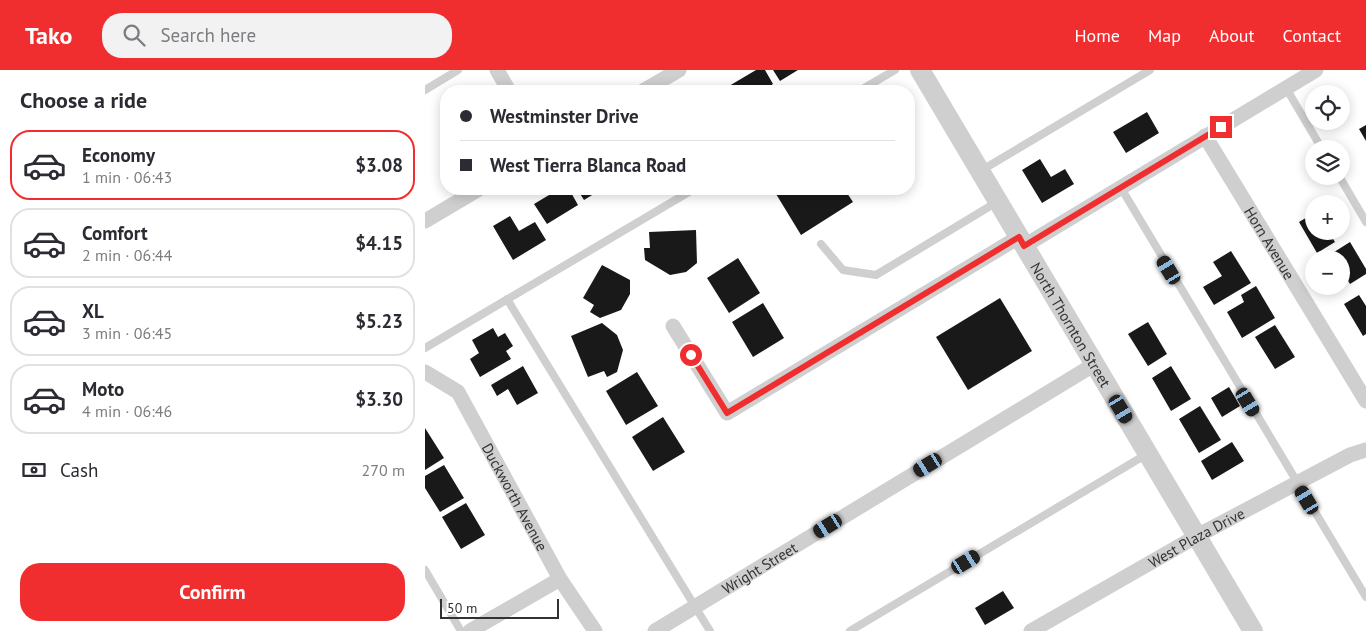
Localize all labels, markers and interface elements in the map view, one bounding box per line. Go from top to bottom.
search box [102,13,452,58]
text: Tako [25,20,72,51]
icon: search [120,21,148,49]
text: Search here [160,23,256,47]
text: Home [1074,24,1120,47]
text: Map [1148,24,1181,47]
text: About [1209,24,1255,47]
text: Contact [1283,24,1341,47]
map controls [1305,85,1350,295]
button: locate [1305,85,1350,130]
text: Choose a ride [20,86,147,114]
text: Westminster Drive [490,104,639,128]
route end [1210,116,1232,138]
button: layers [1305,140,1350,185]
icon: car [22,143,67,188]
text: Economy [82,143,155,167]
text: $3.08 [355,153,403,177]
text: West Tierra Blanca Road [490,153,686,177]
text: 1 min · 06:43 [82,167,172,187]
button: + [1305,195,1350,240]
street label: Horn Avenue [1241,203,1299,283]
icon: car [22,221,67,266]
text: Comfort [82,221,148,245]
text: $4.15 [355,231,403,255]
text: 2 min · 06:44 [82,245,172,265]
button: − [1305,250,1350,295]
car [1154,253,1183,287]
street label: North Thornton Street [1027,259,1116,390]
icon: car [22,299,67,344]
text: XL [82,299,104,323]
text: $5.23 [355,309,403,333]
text: 3 min · 06:45 [82,323,172,343]
route start [680,344,702,366]
icon: car [22,377,67,422]
text: Moto [82,377,124,401]
car [1233,385,1262,419]
text: $3.30 [355,387,403,411]
car [1106,392,1135,426]
text: 4 min · 06:46 [82,401,172,421]
street label: Duckworth Avenue [478,440,552,554]
car [911,451,944,479]
icon: cash [20,456,48,484]
text: Cash [60,458,98,482]
text: 270 m [362,460,405,480]
car [1292,483,1321,517]
street label: West Plaza Drive [1145,503,1248,571]
car [811,512,844,540]
street label: Wright Street [718,538,800,598]
car [949,548,982,576]
button: Confirm [20,563,405,621]
scale bar [440,596,559,619]
text: 50 m [447,599,477,617]

